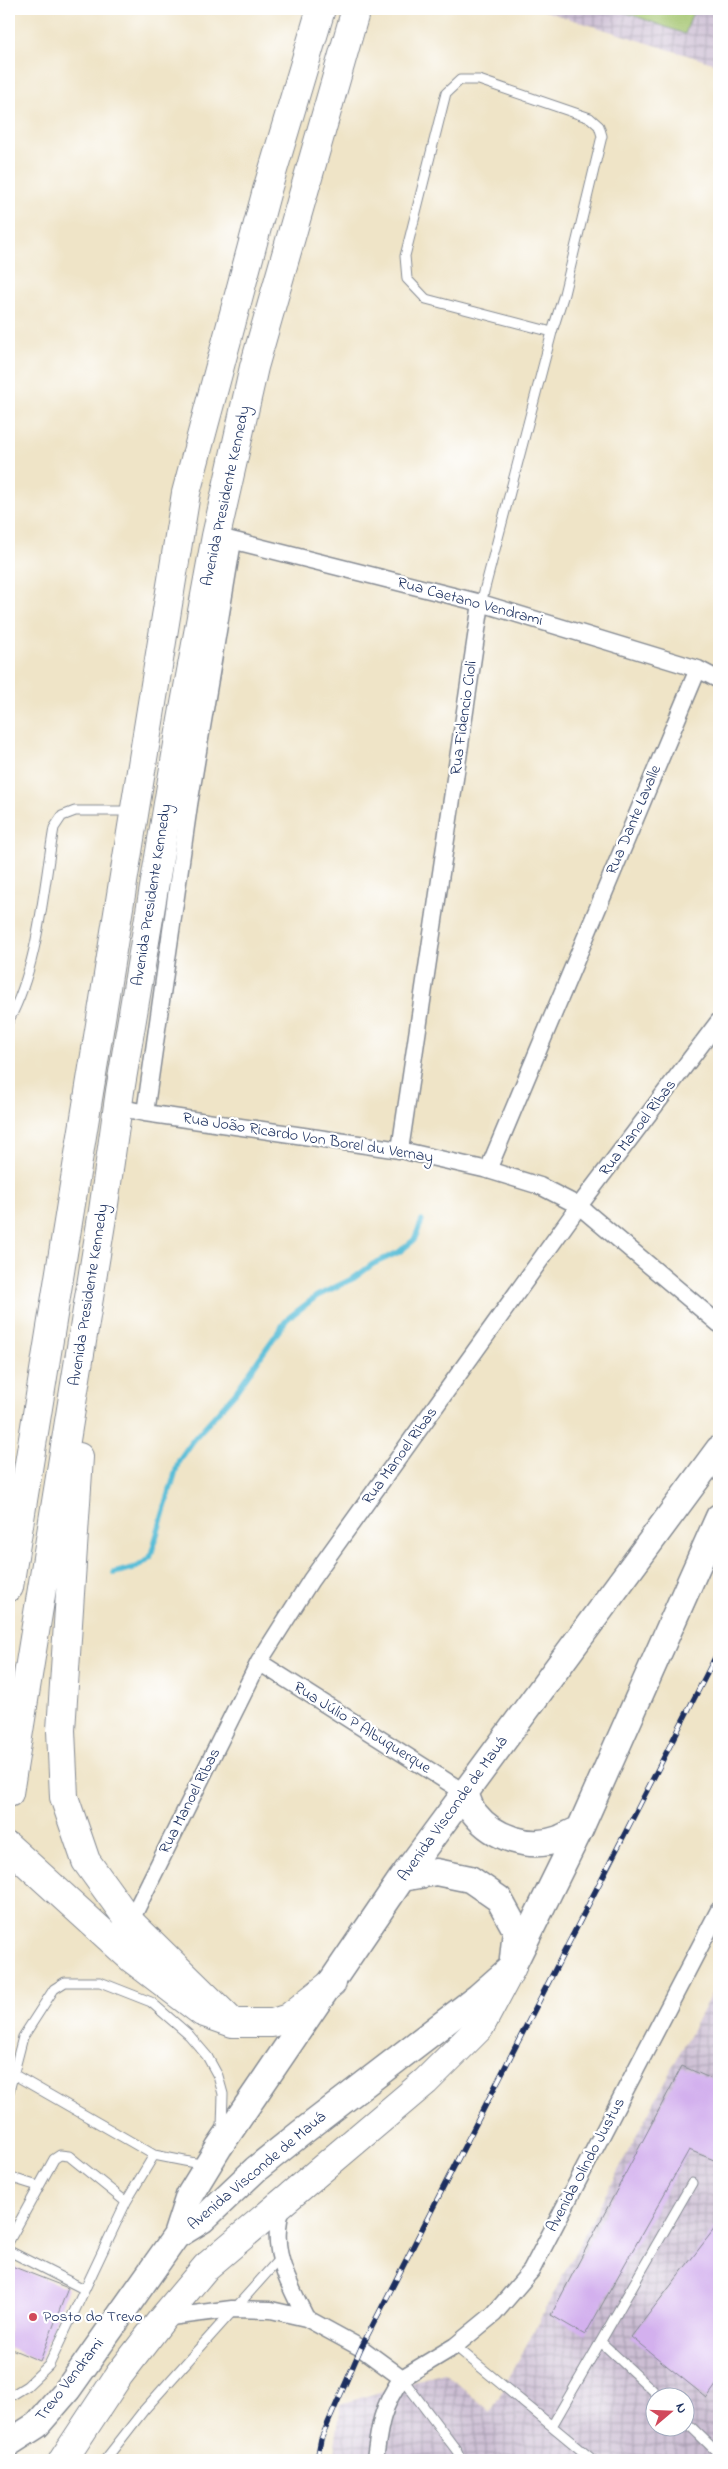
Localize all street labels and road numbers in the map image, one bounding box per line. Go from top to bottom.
street label: Avenida Presidente Kennedy [195,403,257,588]
street label: Rua Caetano Vendrami [395,571,546,633]
street label: Rua Fidencio Cioli [444,659,484,777]
street label: Rua Dante Lavalle [600,761,668,879]
street label: Avenida Presidente Kennedy [126,802,178,988]
street label: Rua Manoel Ribas [594,1074,682,1182]
street label: Rua João Ricardo Von Borel du Vernay [181,1106,435,1170]
street label: Avenida Presidente Kennedy [63,1202,115,1388]
street label: Rua Manoel Ribas [356,1402,444,1510]
street label: Rua Júlio P Albuquerque [288,1676,436,1781]
street label: Avenida Visconde de Mauá [392,1731,514,1887]
street label: Rua Manoel Ribas [153,1744,227,1858]
street label: Avenida Olindo Justus [540,2094,632,2236]
street label: Avenida Visconde de Mauá [182,2106,332,2236]
street label: Trevo Vendrami [30,2333,110,2427]

